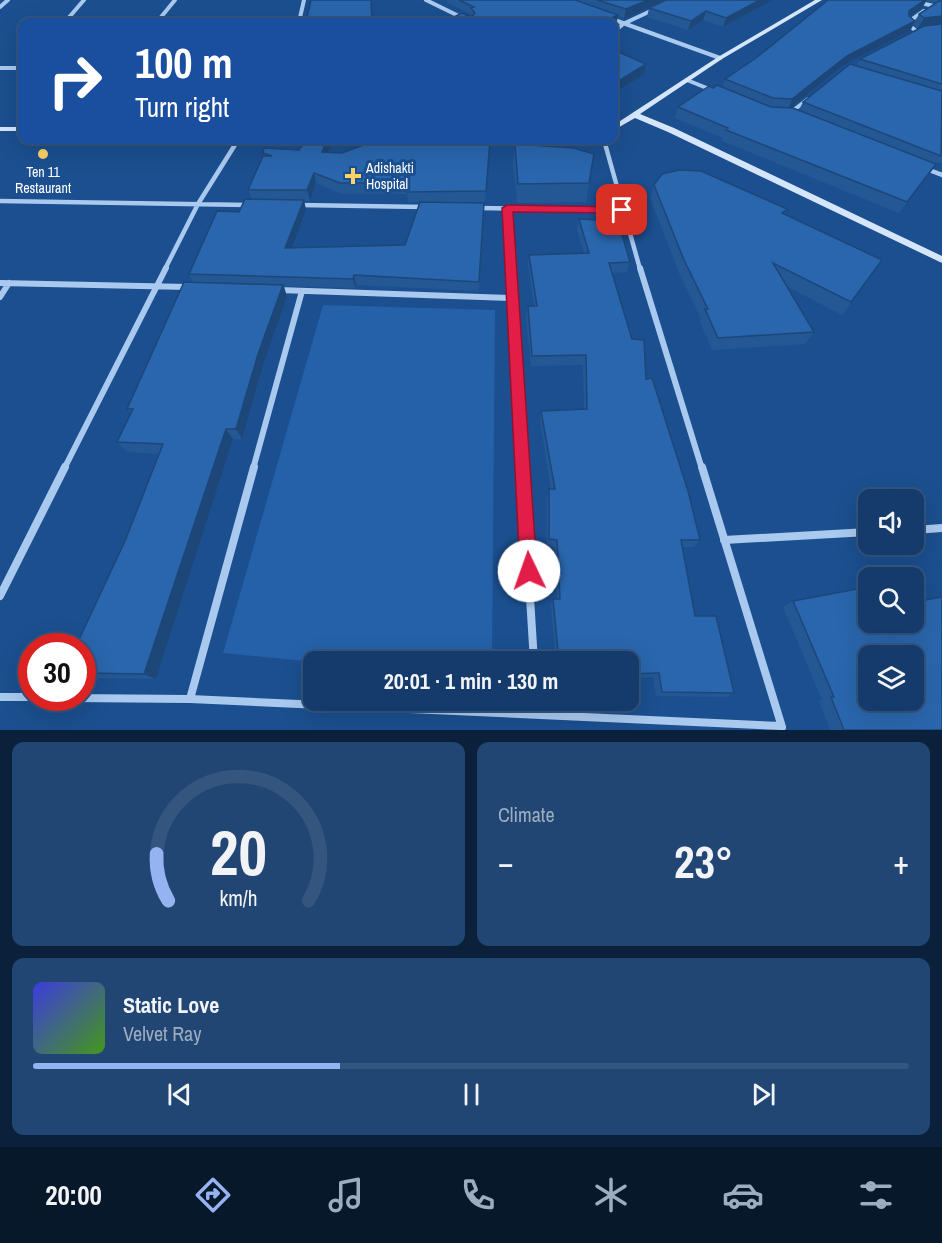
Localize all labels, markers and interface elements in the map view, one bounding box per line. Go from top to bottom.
text: 100 m [135,35,233,91]
icon: right [36,42,114,120]
text: Turn right [135,89,229,125]
marker: Ten 11 Restaurant [36,147,50,161]
place label: Adishakti Hospital [365,159,414,193]
place label: Ten 11 Restaurant [15,163,71,197]
marker: Adishakti Hospital [344,167,362,185]
pin [596,184,647,235]
icon: arrive [605,193,638,226]
map controls [858,489,924,711]
button: sound [858,489,924,555]
position arrow [497,539,561,603]
button: search [858,567,924,633]
speed limit sign: 30 [18,633,96,711]
button: layers [858,645,924,711]
text: 20:01 · 1 min · 130 m [384,666,558,696]
text: Climate [498,801,555,828]
text: 20 [210,810,267,894]
text: 23° [674,831,733,892]
text: − [498,840,514,884]
text: + [893,840,909,884]
text: km/h [219,884,258,913]
text: Static Love [123,990,219,1020]
text: Velvet Ray [123,1020,201,1047]
icon: previous [163,1078,196,1111]
icon: pause [455,1078,488,1111]
icon: next [747,1078,780,1111]
icon: directions [192,1174,234,1216]
icon: music [325,1174,367,1216]
icon: phone [457,1174,499,1216]
icon: climate [590,1174,632,1216]
icon: car [722,1174,764,1216]
icon: filters [855,1174,897,1216]
text: 20:00 [45,1177,102,1213]

